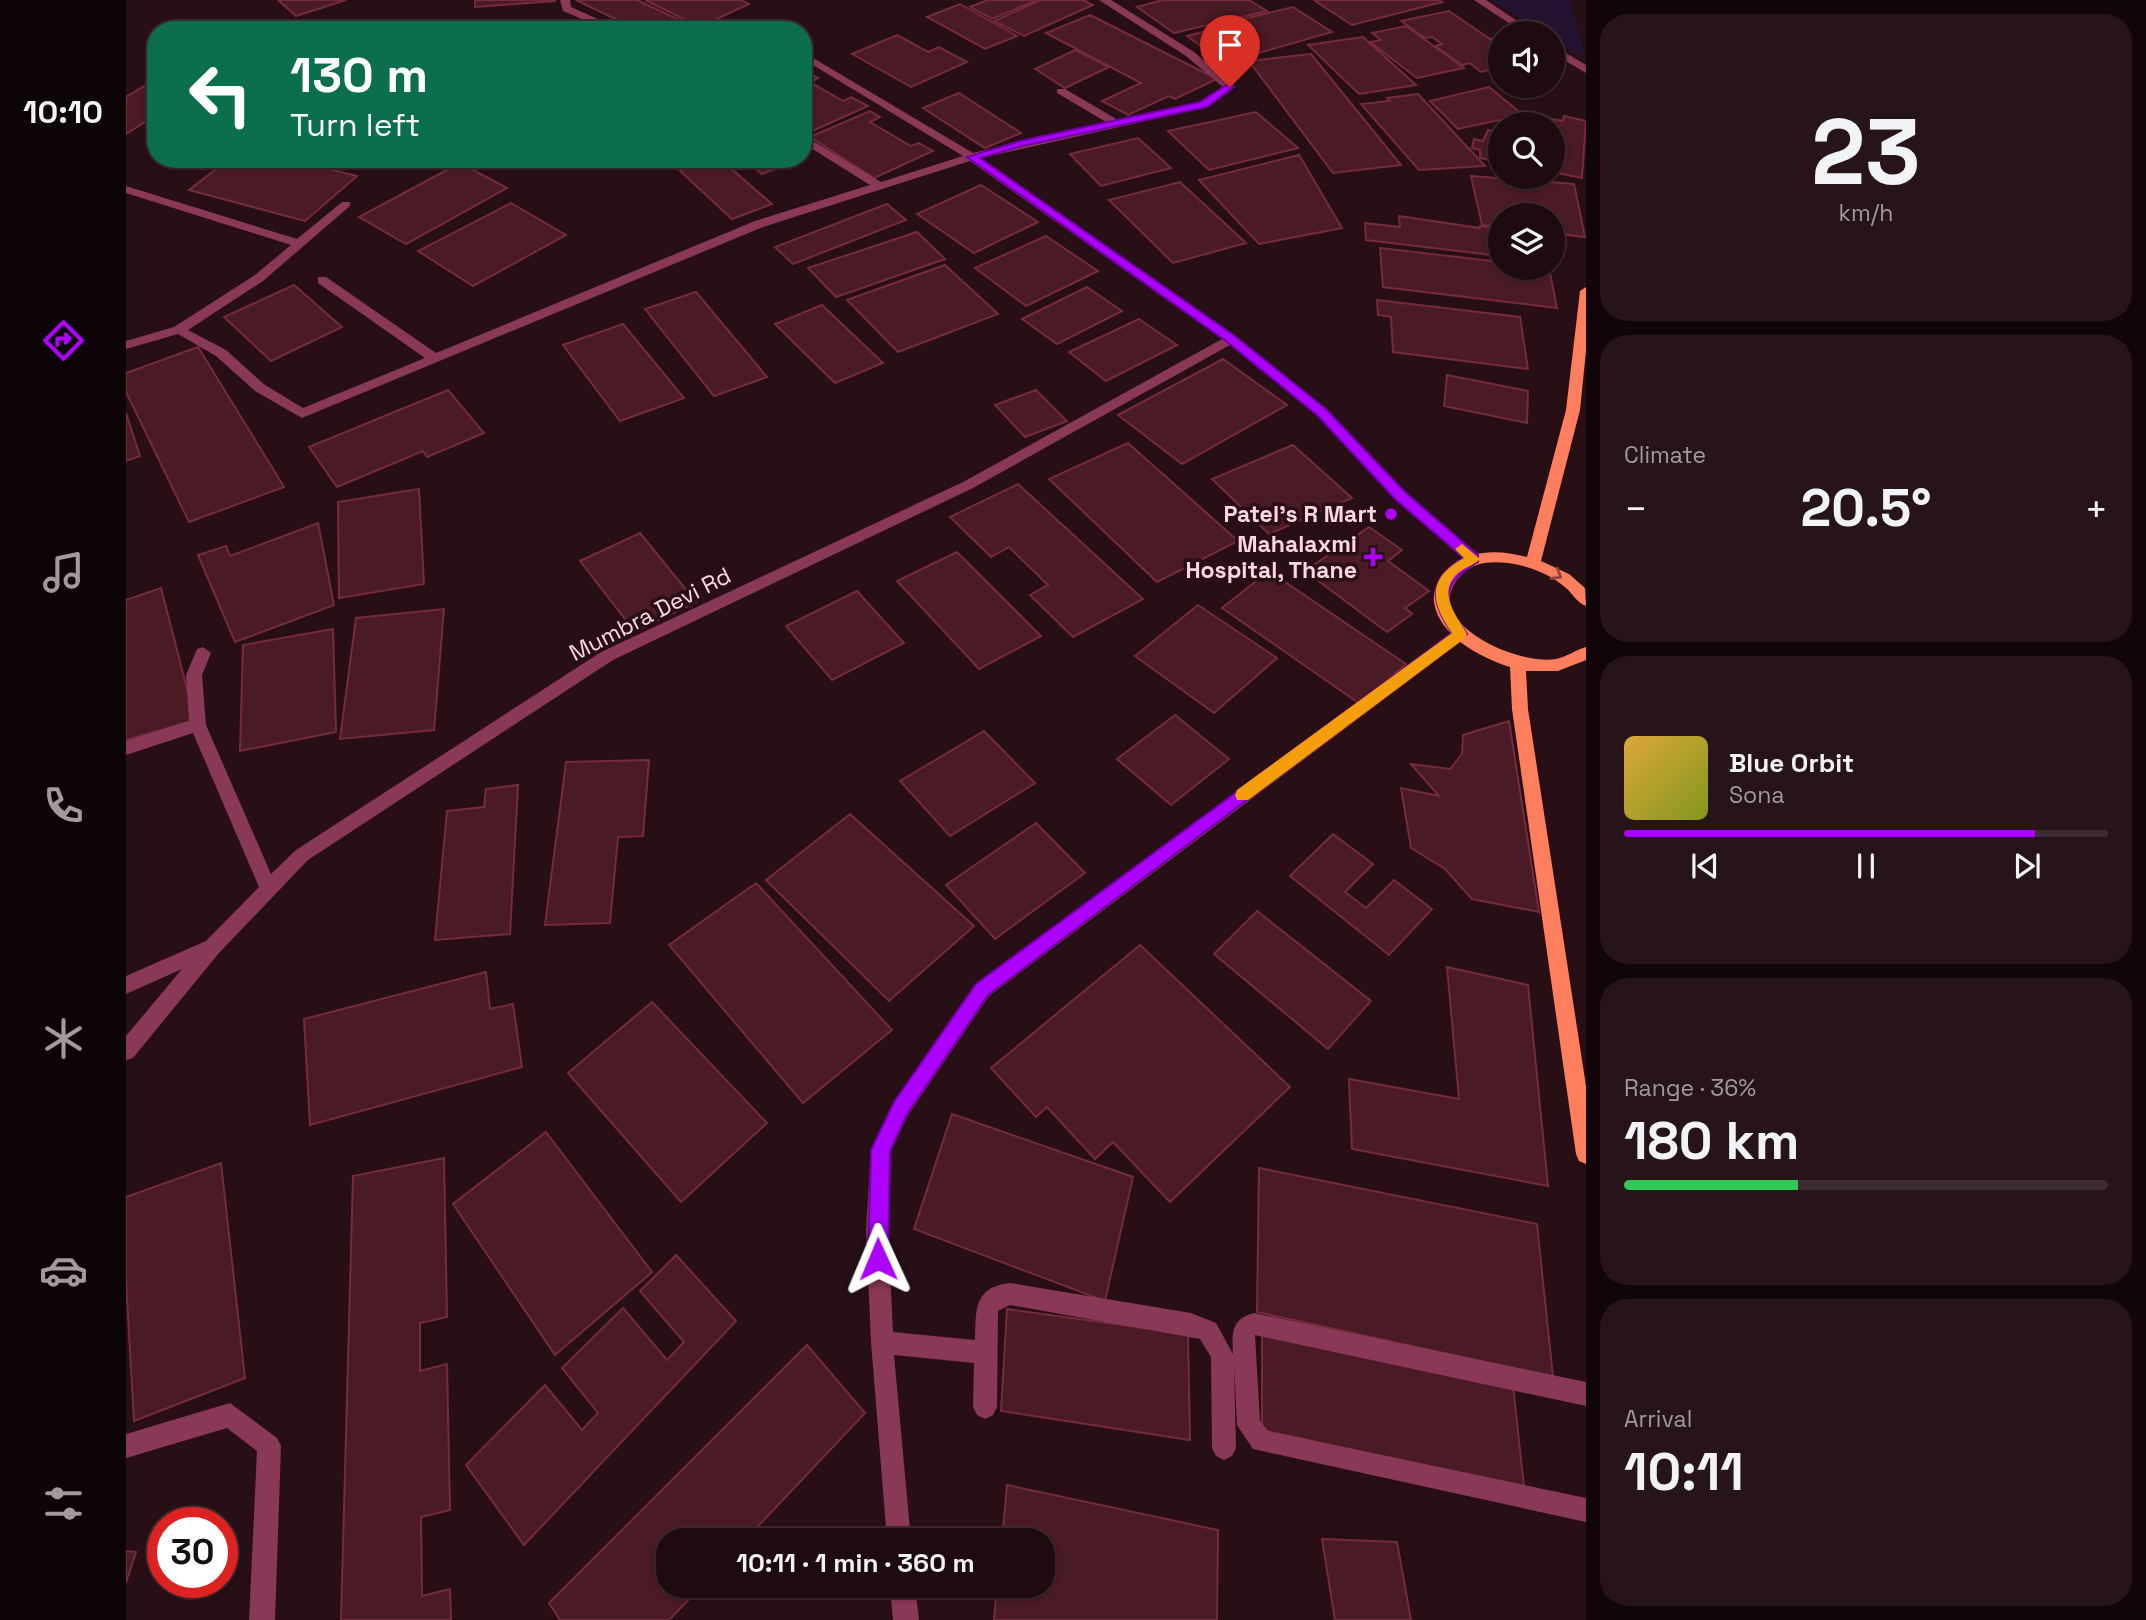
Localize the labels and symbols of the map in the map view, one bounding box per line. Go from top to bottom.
pin [1200,15,1260,87]
place label: Patel's R Mart [1223,499,1377,529]
marker: Patel's R Mart [1383,506,1399,522]
place label: Mahalaxmi Hospital, Thane [1185,529,1357,585]
marker: Mahalaxmi Hospital, Thane [1363,547,1383,567]
street label: Mumbra Devi Rd [564,560,736,668]
one-way arrow [1550,567,1563,580]
position arrow [841,1222,915,1296]
speed limit sign: 30 [147,1507,238,1598]

